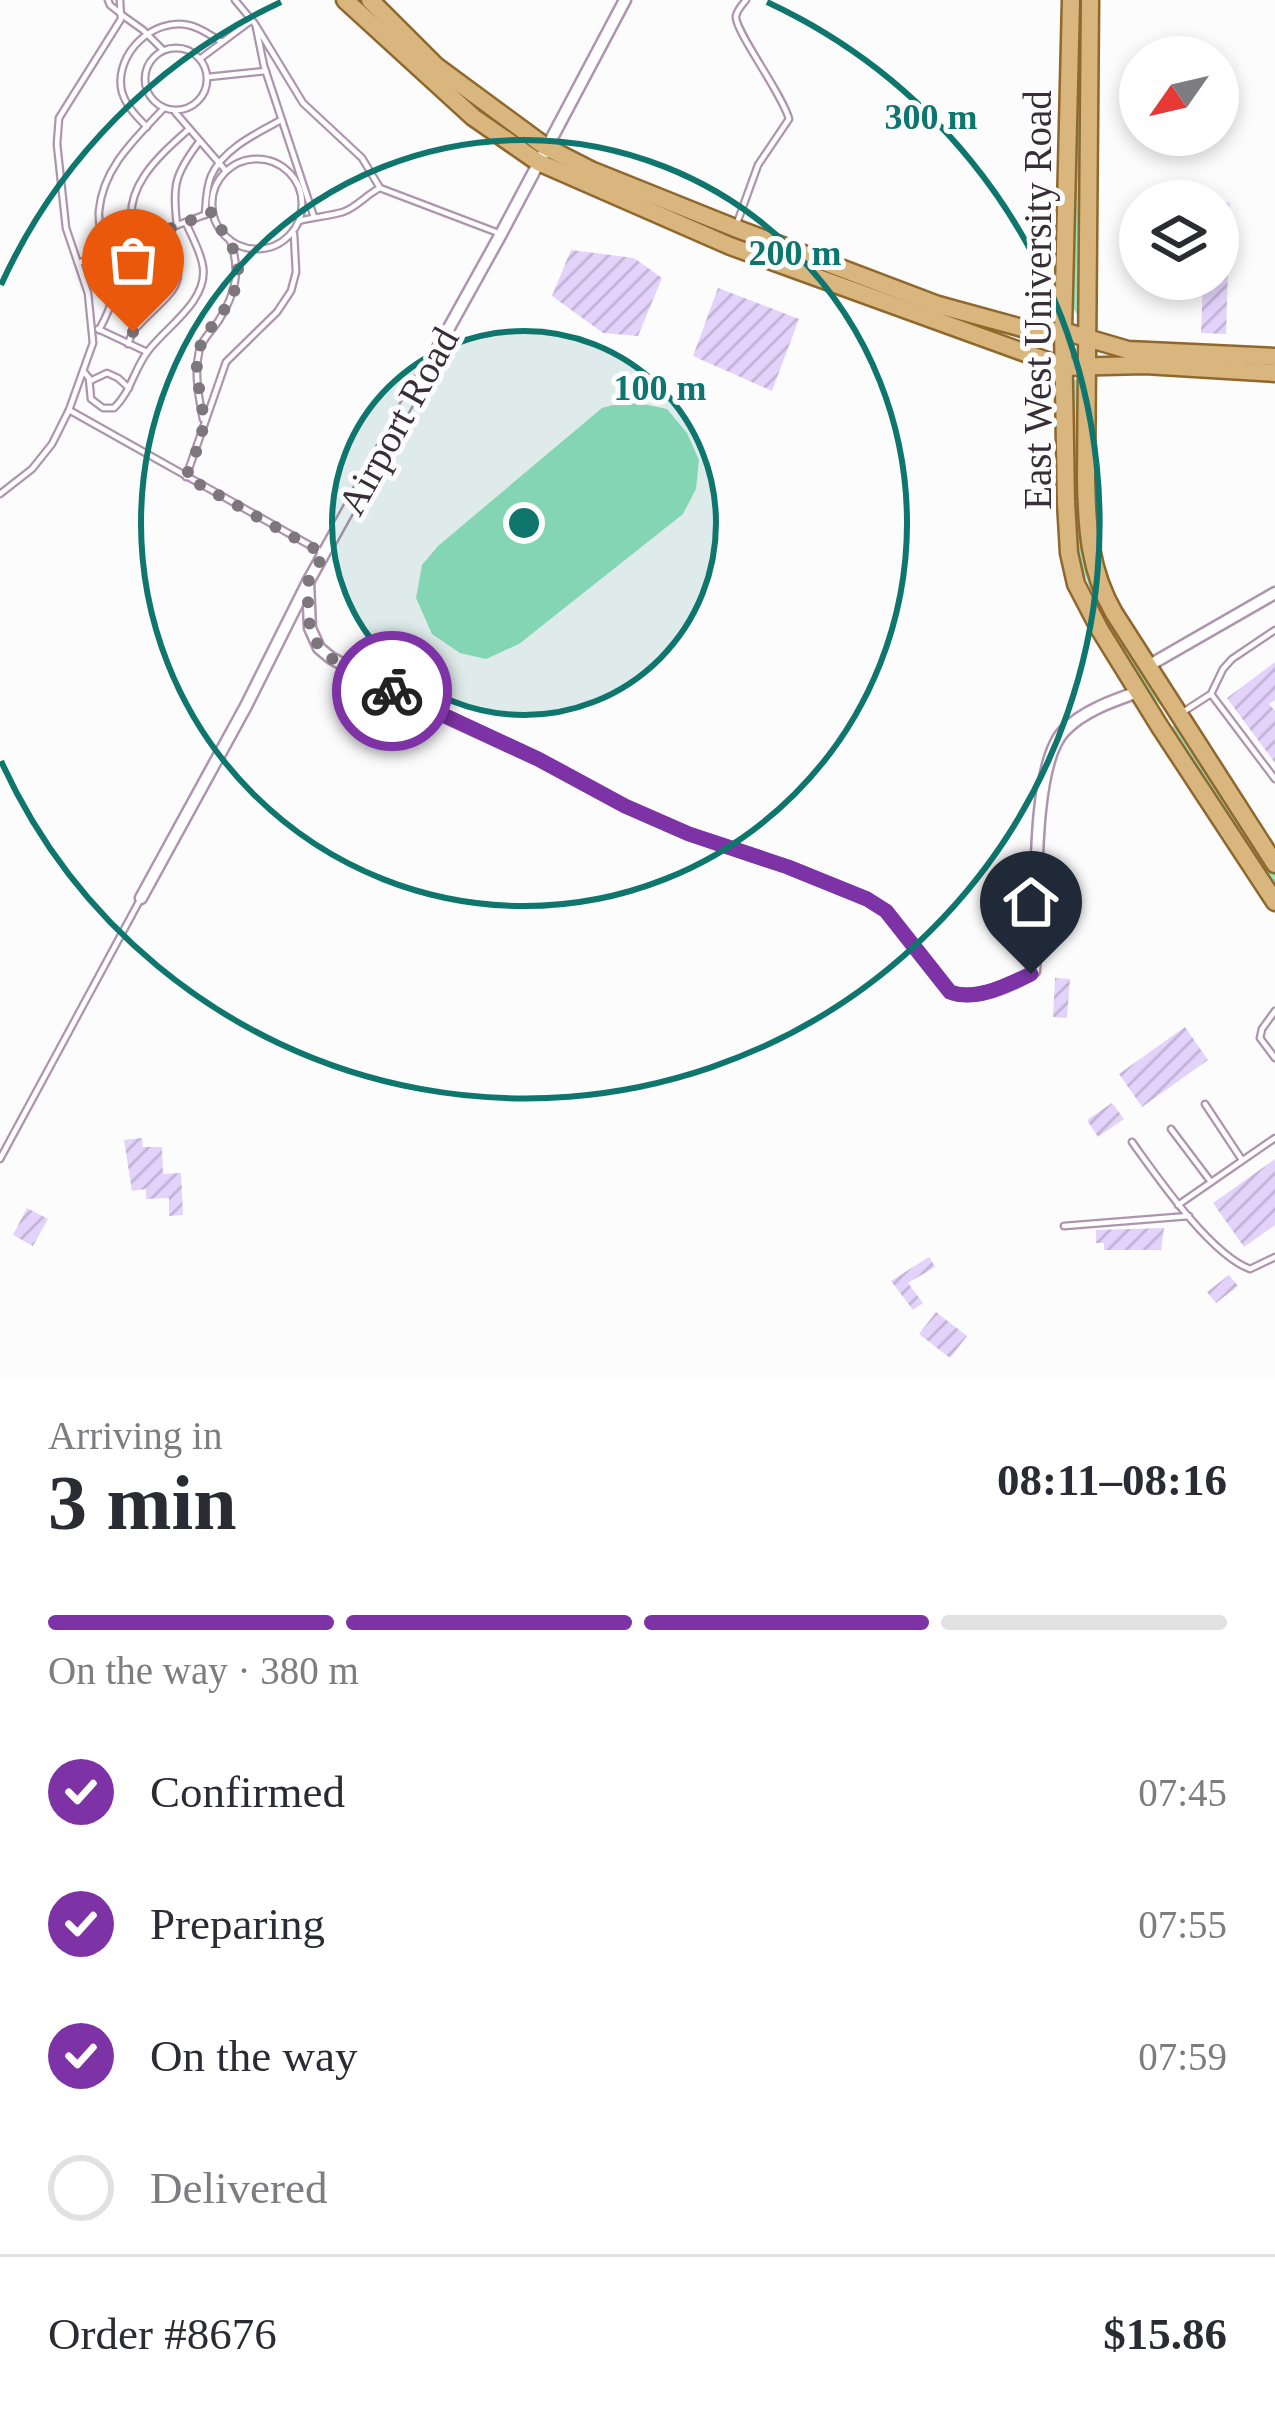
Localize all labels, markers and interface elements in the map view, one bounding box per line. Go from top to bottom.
north arrow [1119,36,1239,156]
map controls [1119,36,1239,300]
street label: East West University Road [1016,90,1060,510]
text: 300 m [885,97,978,137]
button: layers [1119,180,1239,300]
pin [82,209,184,332]
icon: bag [100,227,166,293]
text: 200 m [749,233,842,273]
street label: Airport Road [329,320,468,522]
text: 100 m [614,368,707,408]
centre of rings [503,502,545,544]
courier [332,631,452,751]
icon: bike [359,658,425,724]
pin [980,851,1082,974]
icon: home [998,869,1064,935]
text: Arriving in [48,1414,222,1457]
text: 08:11–08:16 [997,1455,1227,1505]
text: 3 min [48,1459,237,1546]
text: On the way · 380 m [48,1649,359,1692]
icon: check [48,1759,114,1825]
text: Confirmed [150,1767,345,1817]
text: 07:45 [1138,1771,1227,1814]
icon: check [48,1891,114,1957]
text: Preparing [150,1899,325,1949]
text: 07:55 [1138,1903,1227,1946]
icon: check [48,2023,114,2089]
text: On the way [150,2031,357,2081]
text: 07:59 [1138,2035,1227,2078]
text: Delivered [150,2163,327,2213]
text: Order #8676 [48,2309,277,2359]
text: $15.86 [1103,2309,1227,2359]

